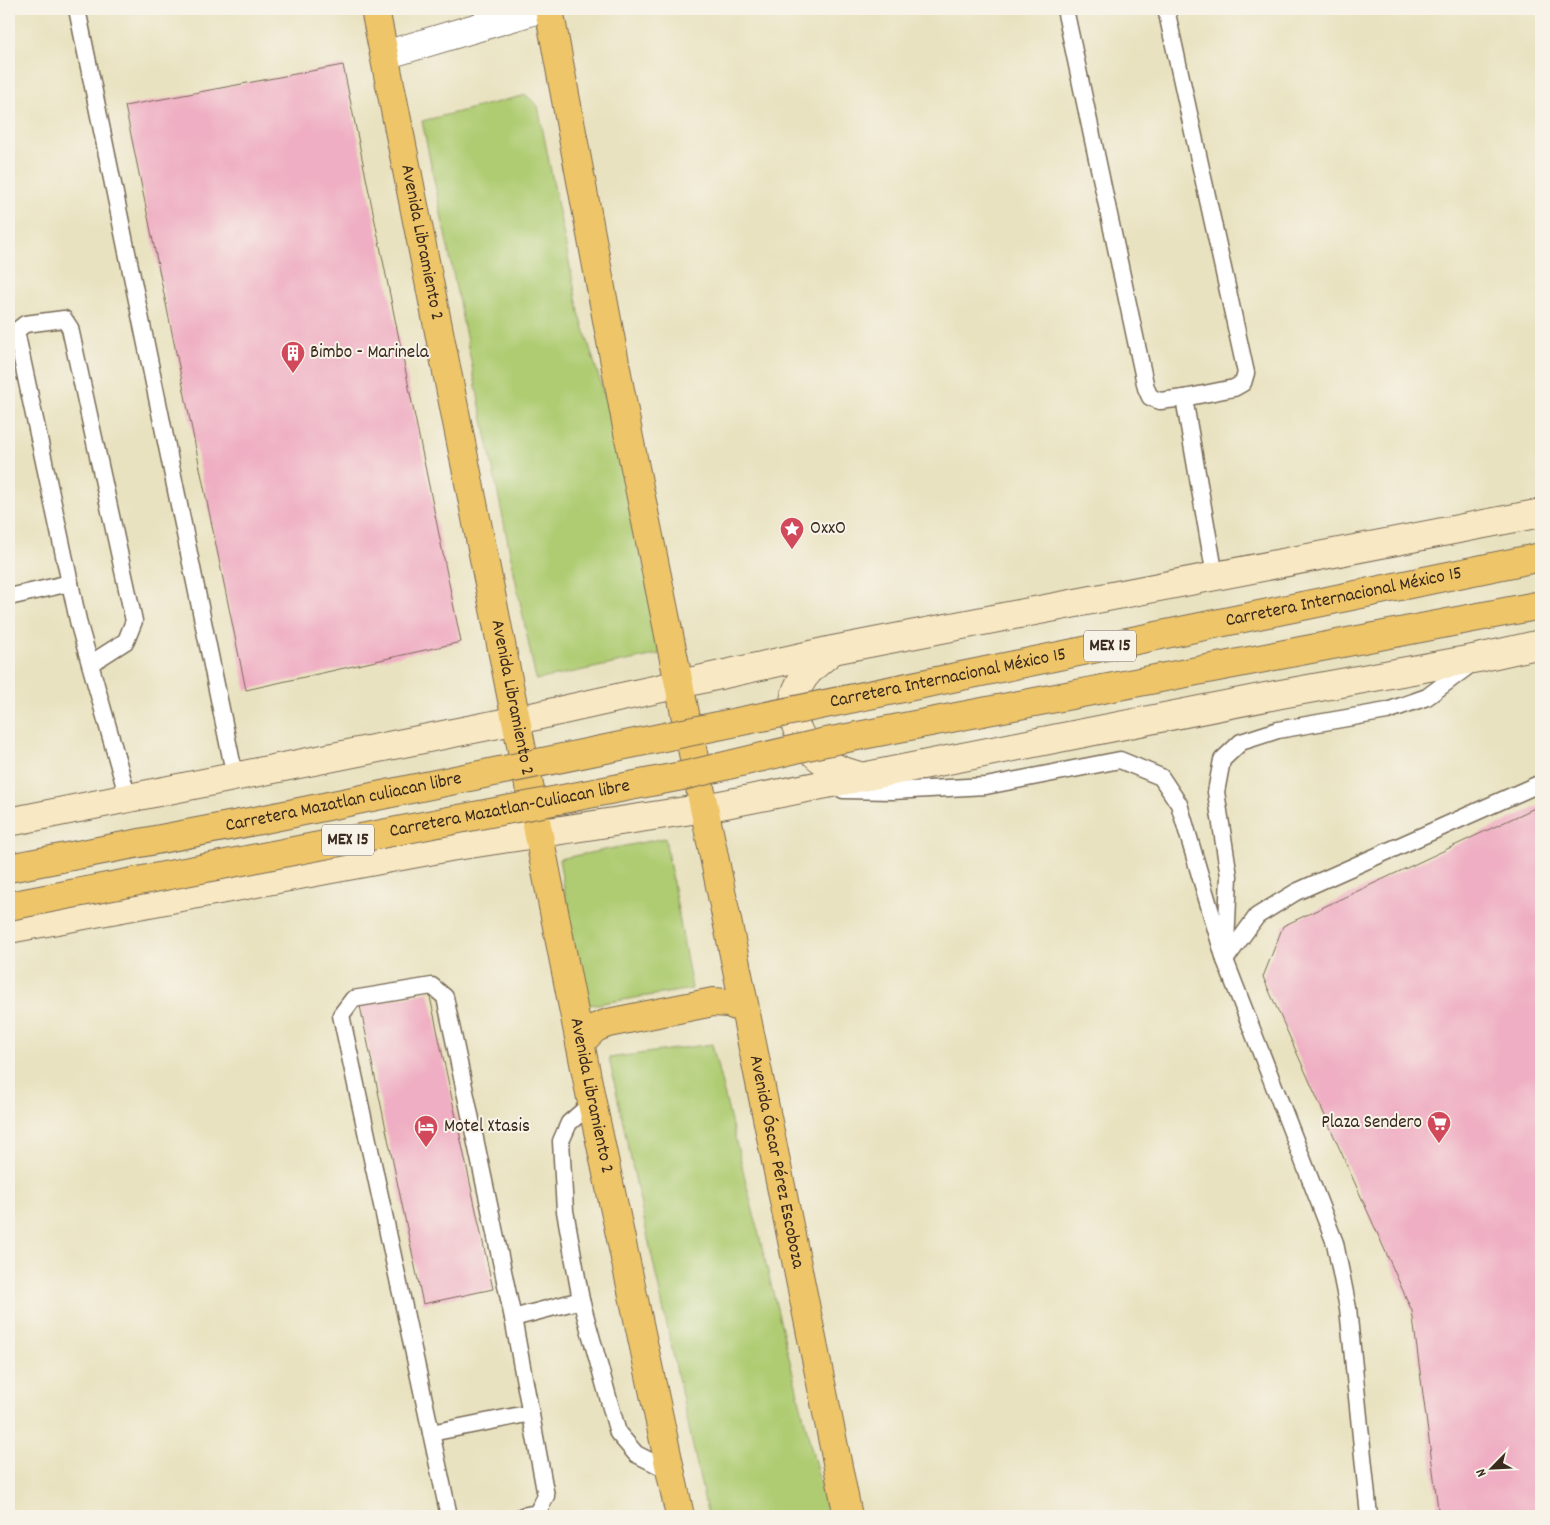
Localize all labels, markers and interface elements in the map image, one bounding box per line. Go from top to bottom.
street label: Avenida Libramiento 2 [393,162,450,323]
building icon: Bimbo - Marinela [280,340,306,374]
place label: Bimbo - Marinela [310,340,430,367]
place icon: OxxO [779,516,805,550]
place label: OxxO [810,516,846,543]
street label: Carretera Internacional México 15 [1223,560,1465,635]
street label: Avenida Libramiento 2 [483,617,540,778]
road number: MEX 15 [1084,630,1136,661]
street label: Carretera Internacional México 15 [827,641,1069,716]
street label: Carretera Mazatlan culiacan libre [223,765,464,840]
street label: Carretera Mazatlan-Culiacan libre [387,773,632,846]
road number: MEX 15 [322,824,374,856]
street label: Avenida Libramiento 2 [562,1015,620,1176]
street label: Avenida Óscar Pérez Escoboza [741,1053,811,1272]
place label: Plaza Sendero [1321,1110,1422,1137]
supermarket icon: Plaza Sendero [1426,1110,1452,1144]
hotel icon: Motel Xtasis [413,1114,439,1148]
place label: Motel Xtasis [444,1114,530,1141]
north arrow [1468,1442,1518,1492]
text: N [1471,1465,1492,1480]

